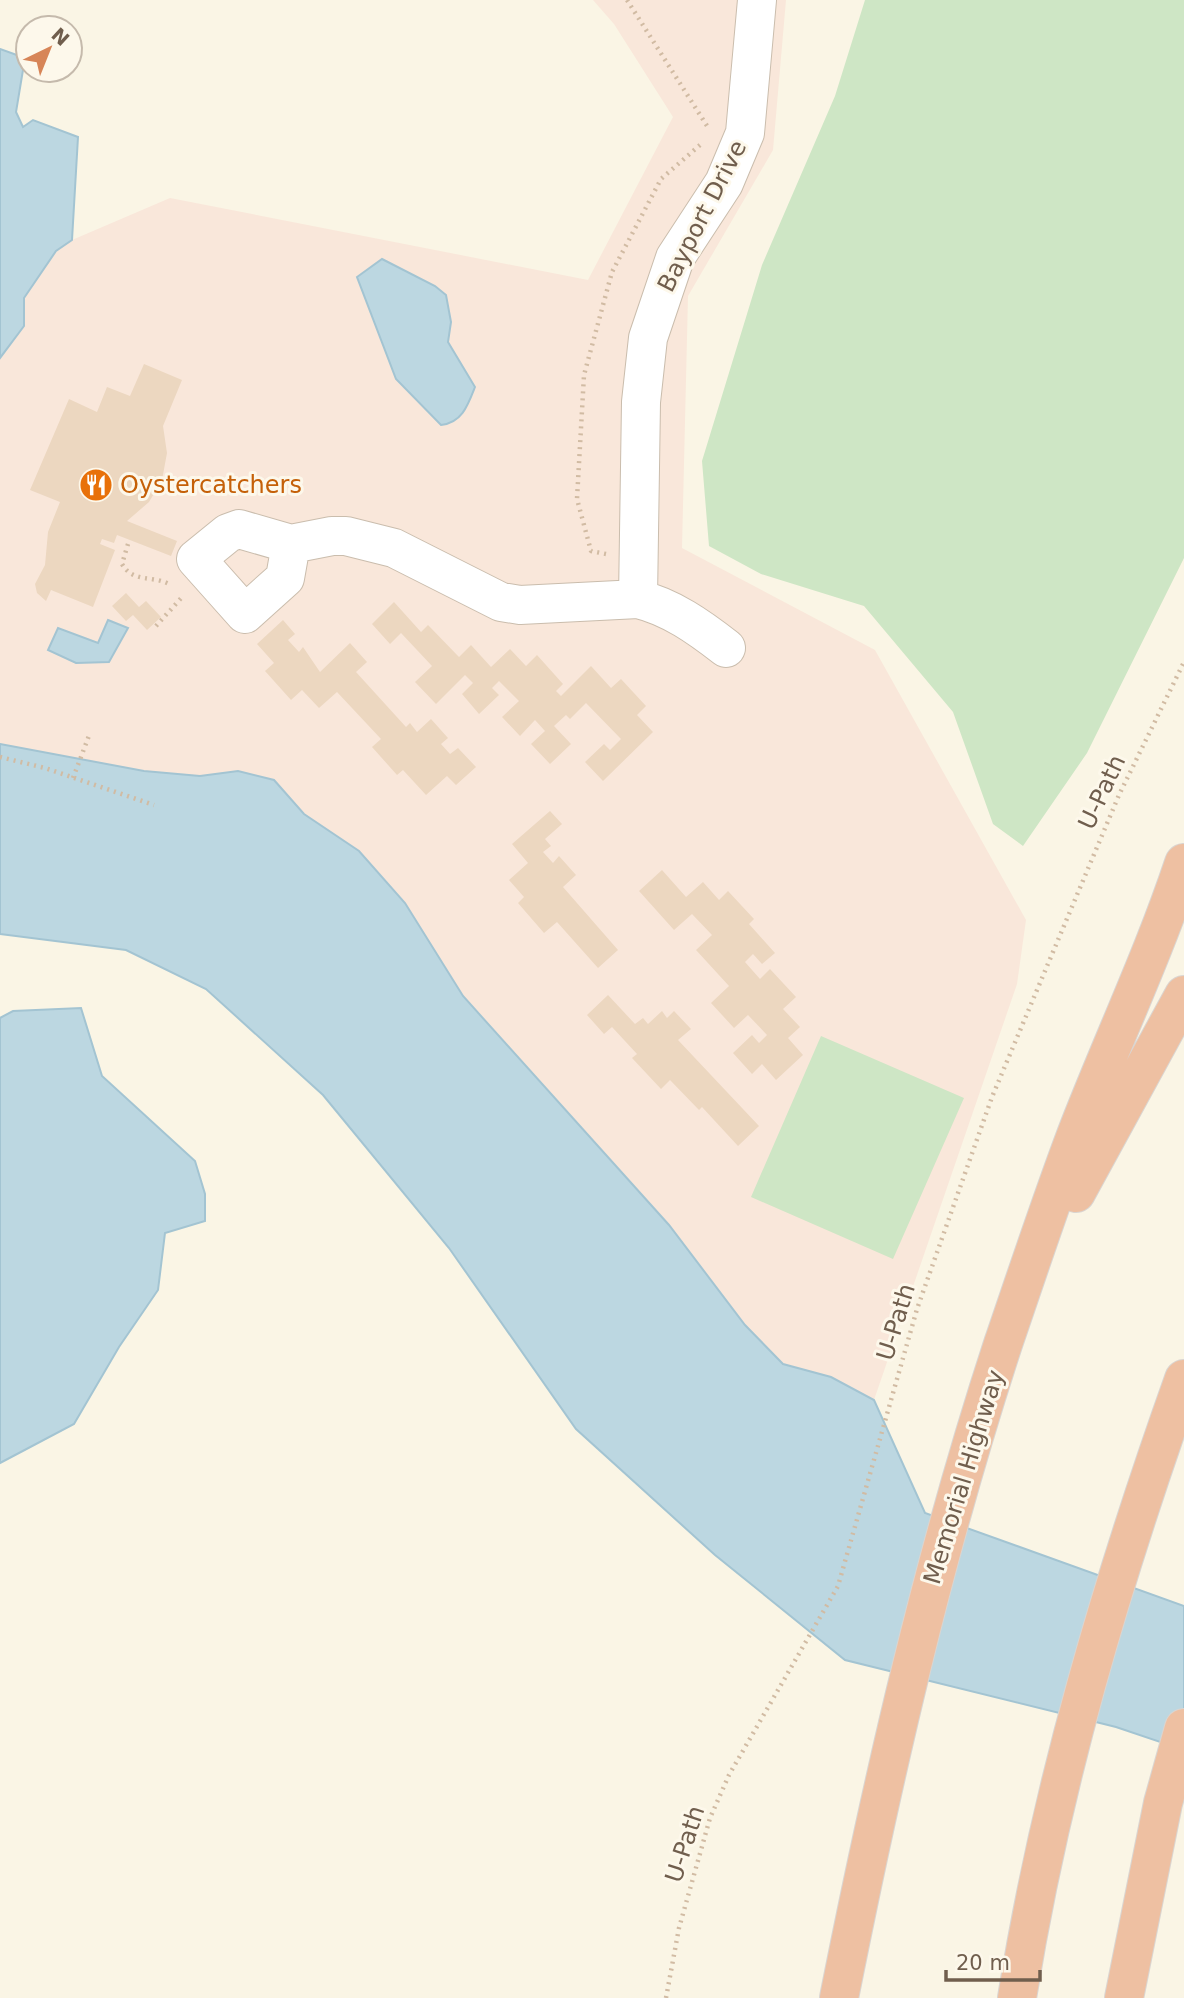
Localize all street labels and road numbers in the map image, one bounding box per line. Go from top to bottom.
street label: Bayport Drive [652,136,752,296]
street label: U-Path [1073,750,1131,834]
street label: U-Path [871,1280,921,1364]
street label: Memorial Highway [918,1366,1010,1588]
street label: U-Path [659,1802,711,1886]

